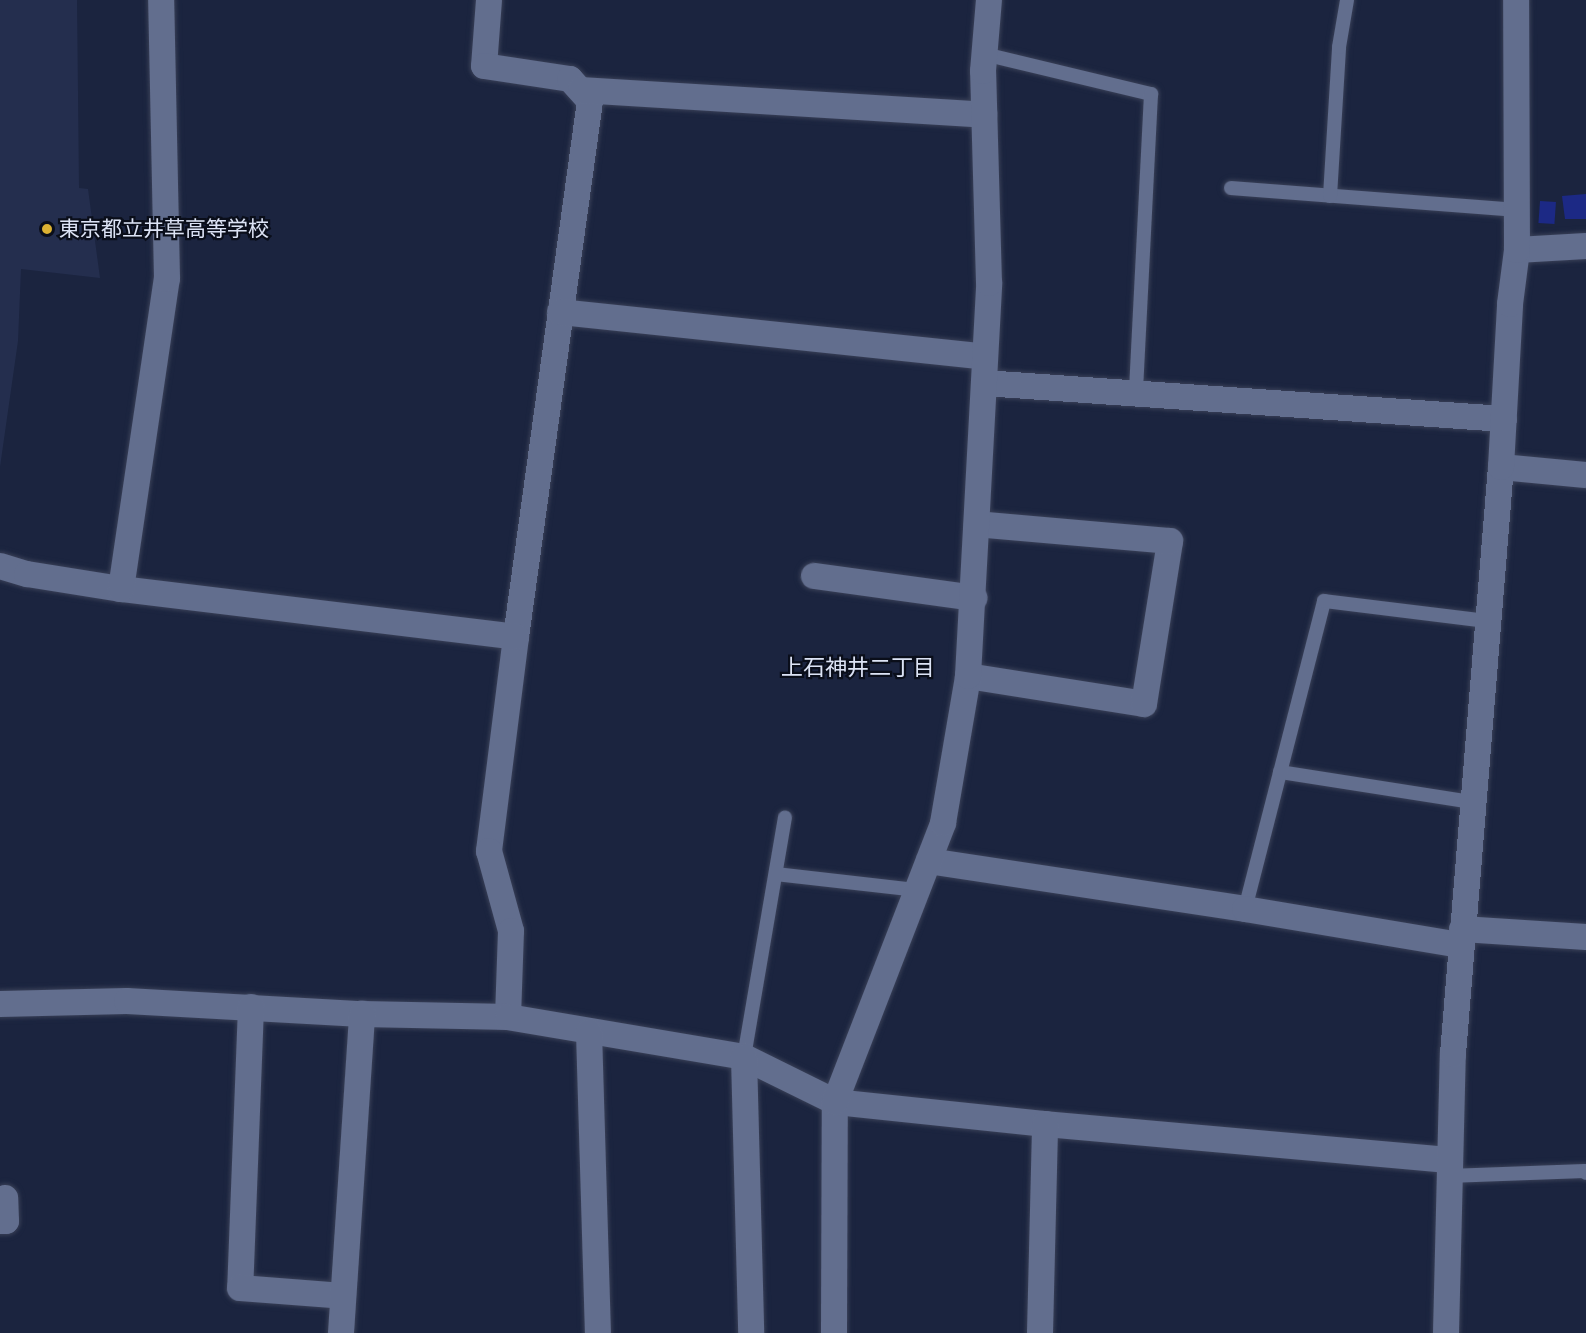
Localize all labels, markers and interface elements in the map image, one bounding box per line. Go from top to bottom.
place label: 東京都立井草高等学校 [59,216,269,242]
marker: 東京都立井草高等学校 [40,222,54,236]
district label: 上石神井二丁目 [781,655,935,681]

